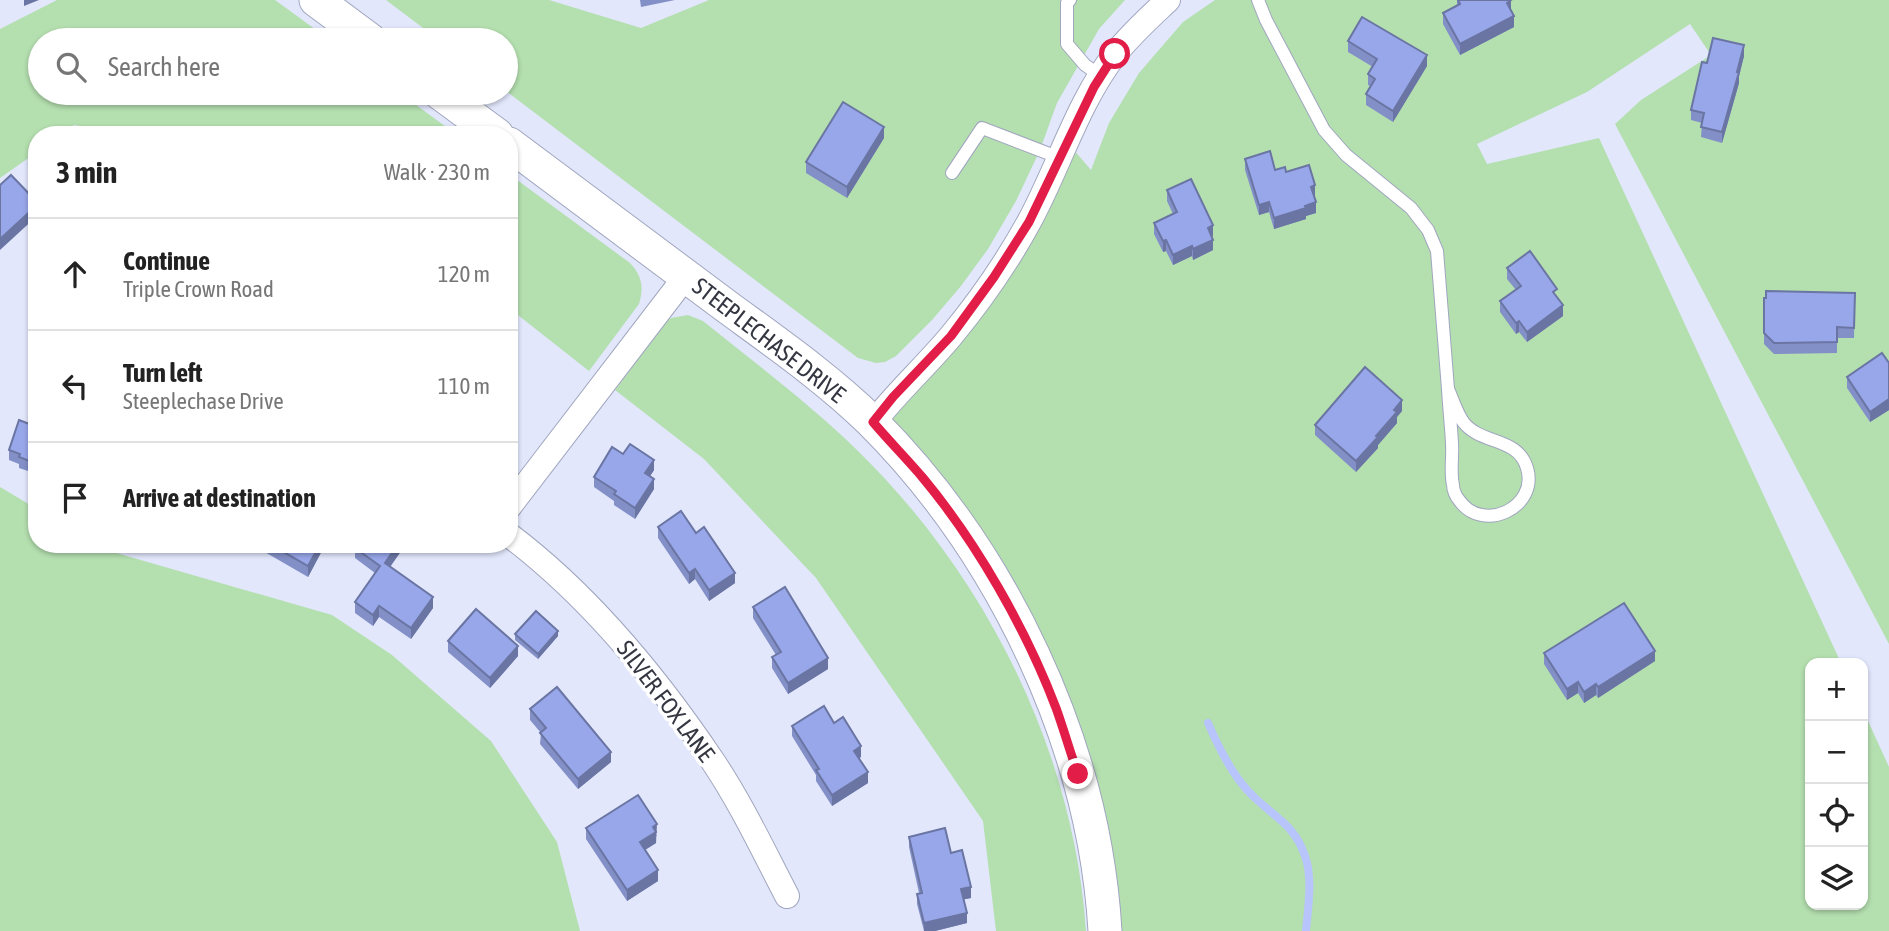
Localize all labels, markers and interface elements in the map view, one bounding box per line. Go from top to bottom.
search box [28,28,518,105]
route start [1099,38,1130,69]
icon: search [52,48,90,86]
text: Search here [108,52,220,82]
text: 3 min [56,155,117,189]
text: Walk · 230 m [384,159,490,185]
text: Continue [123,246,210,276]
icon: ahead [56,255,94,293]
text: 120 m [438,261,490,287]
street label: STEEPLECHASE DRIVE [687,272,851,408]
text: Triple Crown Road [123,276,274,302]
text: Turn left [123,358,203,388]
icon: left [56,367,94,405]
text: 110 m [438,373,490,399]
text: Steeplechase Drive [123,388,284,414]
icon: arrive [56,479,94,517]
text: Arrive at destination [123,483,316,513]
street label: SILVER FOX LANE [612,635,720,767]
map controls [1805,658,1868,910]
button: + [1805,658,1868,721]
button: − [1805,721,1868,784]
route end [1062,758,1093,789]
button: locate [1805,784,1868,847]
button: layers [1805,847,1868,910]

